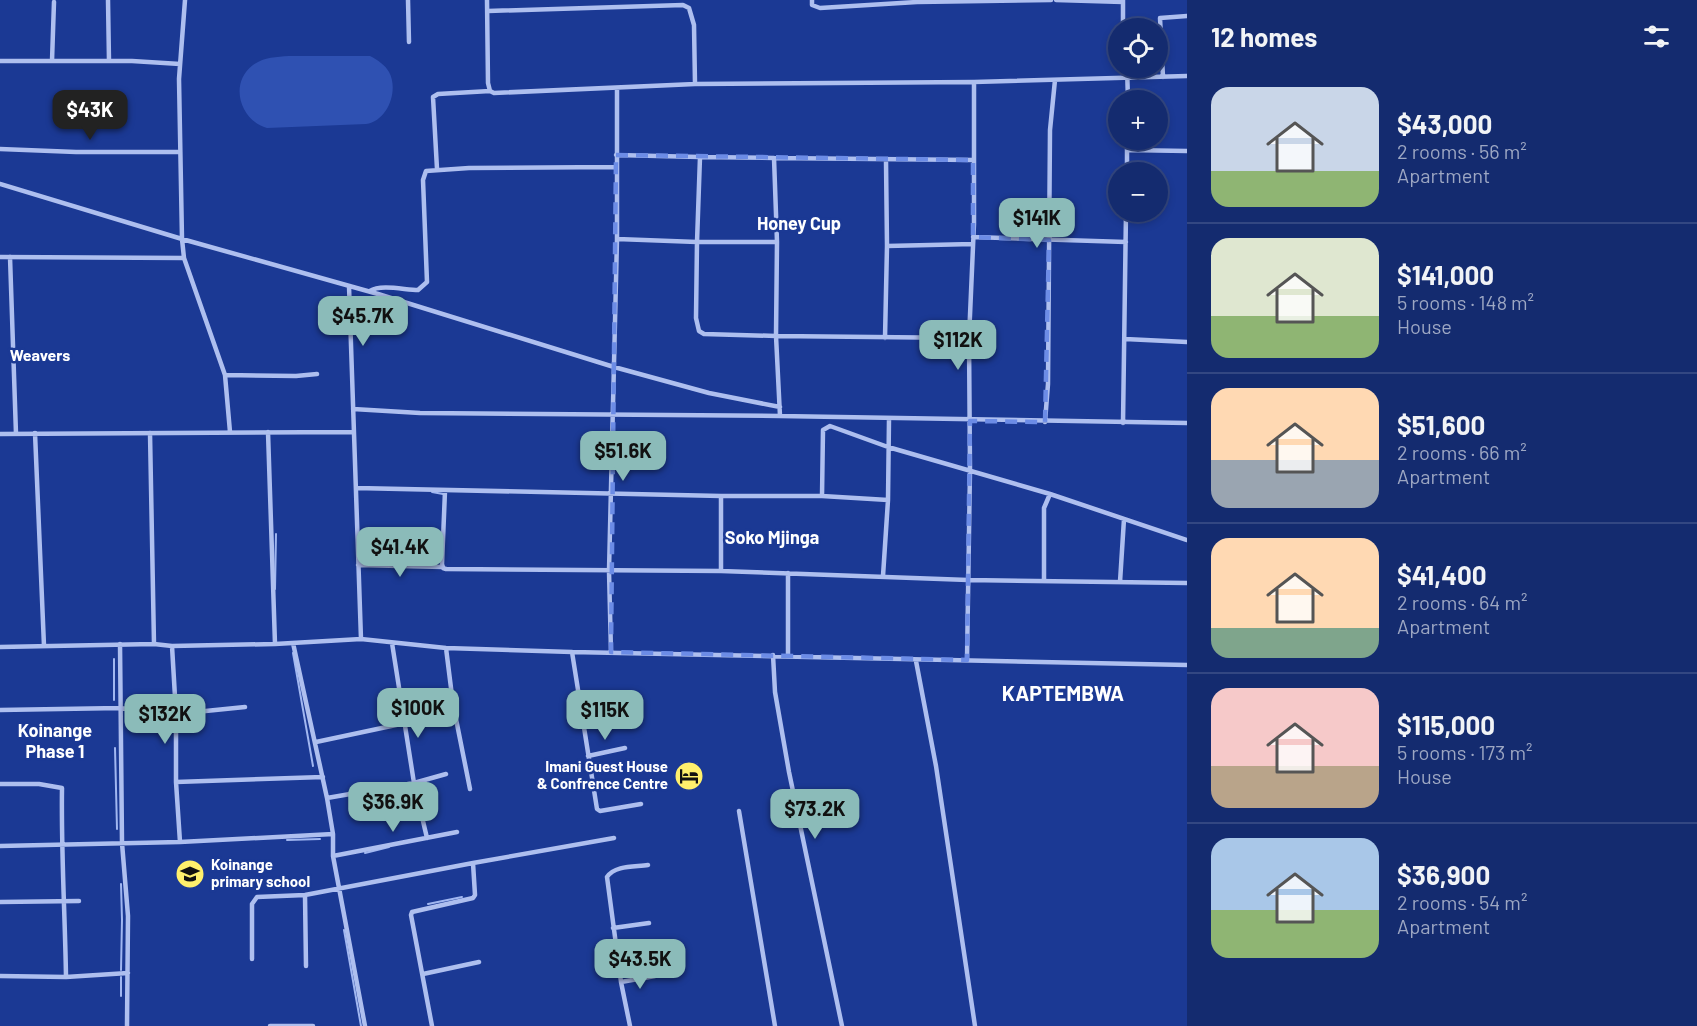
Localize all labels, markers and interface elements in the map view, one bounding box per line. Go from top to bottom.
map controls [1108,18,1168,222]
button: locate [1108,18,1168,78]
icon: filters [1640,20,1673,53]
text: 12 homes [1211,21,1317,52]
pin: $43K [54,90,126,141]
button: + [1108,90,1168,150]
text: $43K [67,97,113,121]
text: $43,000 [1397,108,1492,139]
icon: home [1259,111,1331,183]
text: 2 rooms · 56 m² [1397,139,1527,163]
button: − [1108,162,1168,222]
text: Apartment [1397,163,1490,187]
pin: $141K [995,198,1079,249]
text: $141K [1013,205,1061,229]
district label: Honey Cup [757,212,841,234]
text: $141,000 [1397,259,1494,290]
icon: home [1259,262,1331,334]
text: 5 rooms · 148 m² [1397,290,1534,314]
pin: $45.7K [314,296,412,347]
text: $45.7K [332,303,394,327]
text: House [1397,314,1452,338]
pin: $112K [916,320,1000,371]
text: $112K [933,327,983,351]
district label: Weavers [10,345,70,364]
text: $51,600 [1397,409,1485,440]
icon: home [1259,412,1331,484]
pin: $51.6K [574,431,672,482]
text: $51.6K [594,438,652,462]
text: 2 rooms · 66 m² [1397,440,1527,464]
text: Apartment [1397,464,1490,488]
district label: Soko Mjinga [725,526,819,548]
pin: $41.4K [351,527,449,578]
text: $41.4K [371,534,429,558]
text: $41,400 [1397,559,1487,590]
icon: home [1259,562,1331,634]
text: 2 rooms · 64 m² [1397,590,1527,614]
text: Apartment [1397,614,1490,638]
district label: KAPTEMBWA [1002,680,1124,705]
pin: $100K [376,688,460,739]
pin: $115K [563,690,647,741]
pin: $132K [123,694,207,745]
text: $100K [391,695,445,719]
text: $115K [580,697,630,721]
text: $132K [138,701,192,725]
text: $115,000 [1397,709,1495,740]
icon: home [1259,712,1331,784]
district label: Koinange Phase 1 [18,719,92,762]
text: 5 rooms · 173 m² [1397,740,1532,764]
place label: Imani Guest House & Confrence Centre [537,757,668,792]
hotel icon: Imani Guest House & Confrence Centre [673,760,705,792]
text: House [1397,764,1452,788]
pin: $36.9K [344,782,442,833]
text: $36.9K [362,789,424,813]
pin: $73.2K [766,789,864,840]
text: $73.2K [784,796,846,820]
place label: Koinange primary school [211,855,310,890]
school or university icon: Koinange primary school [174,858,206,890]
text: $36,900 [1397,859,1490,890]
icon: home [1259,862,1331,934]
text: 2 rooms · 54 m² [1397,890,1527,914]
text: Apartment [1397,914,1490,938]
pin: $43.5K [591,939,689,990]
text: $43.5K [608,946,672,970]

